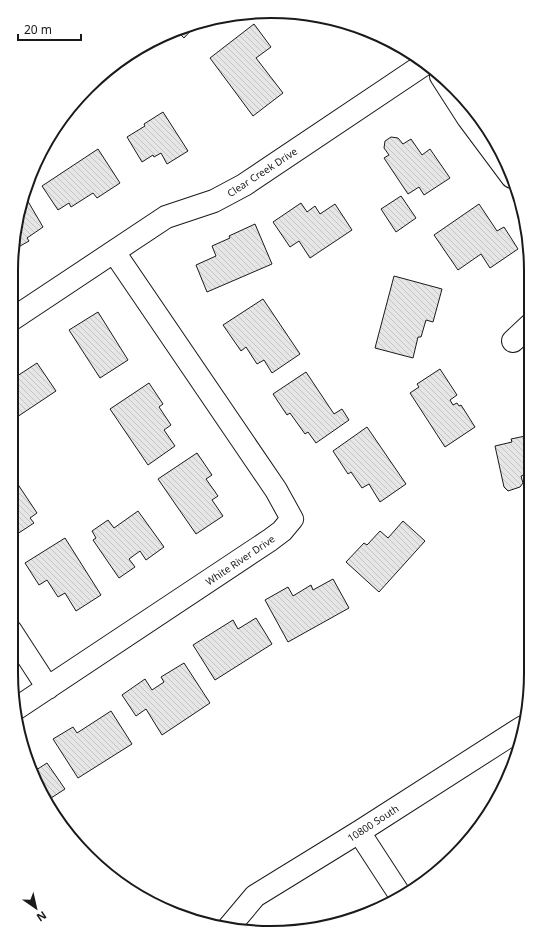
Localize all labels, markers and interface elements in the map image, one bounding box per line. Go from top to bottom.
scale bar [18,16,81,42]
text: 20 m [24,21,52,38]
street label: Clear Creek Drive [224,144,300,200]
street label: White River Drive [203,531,278,588]
street label: 10800 South [345,801,401,845]
north arrow [16,888,56,928]
text: N [34,908,50,925]

